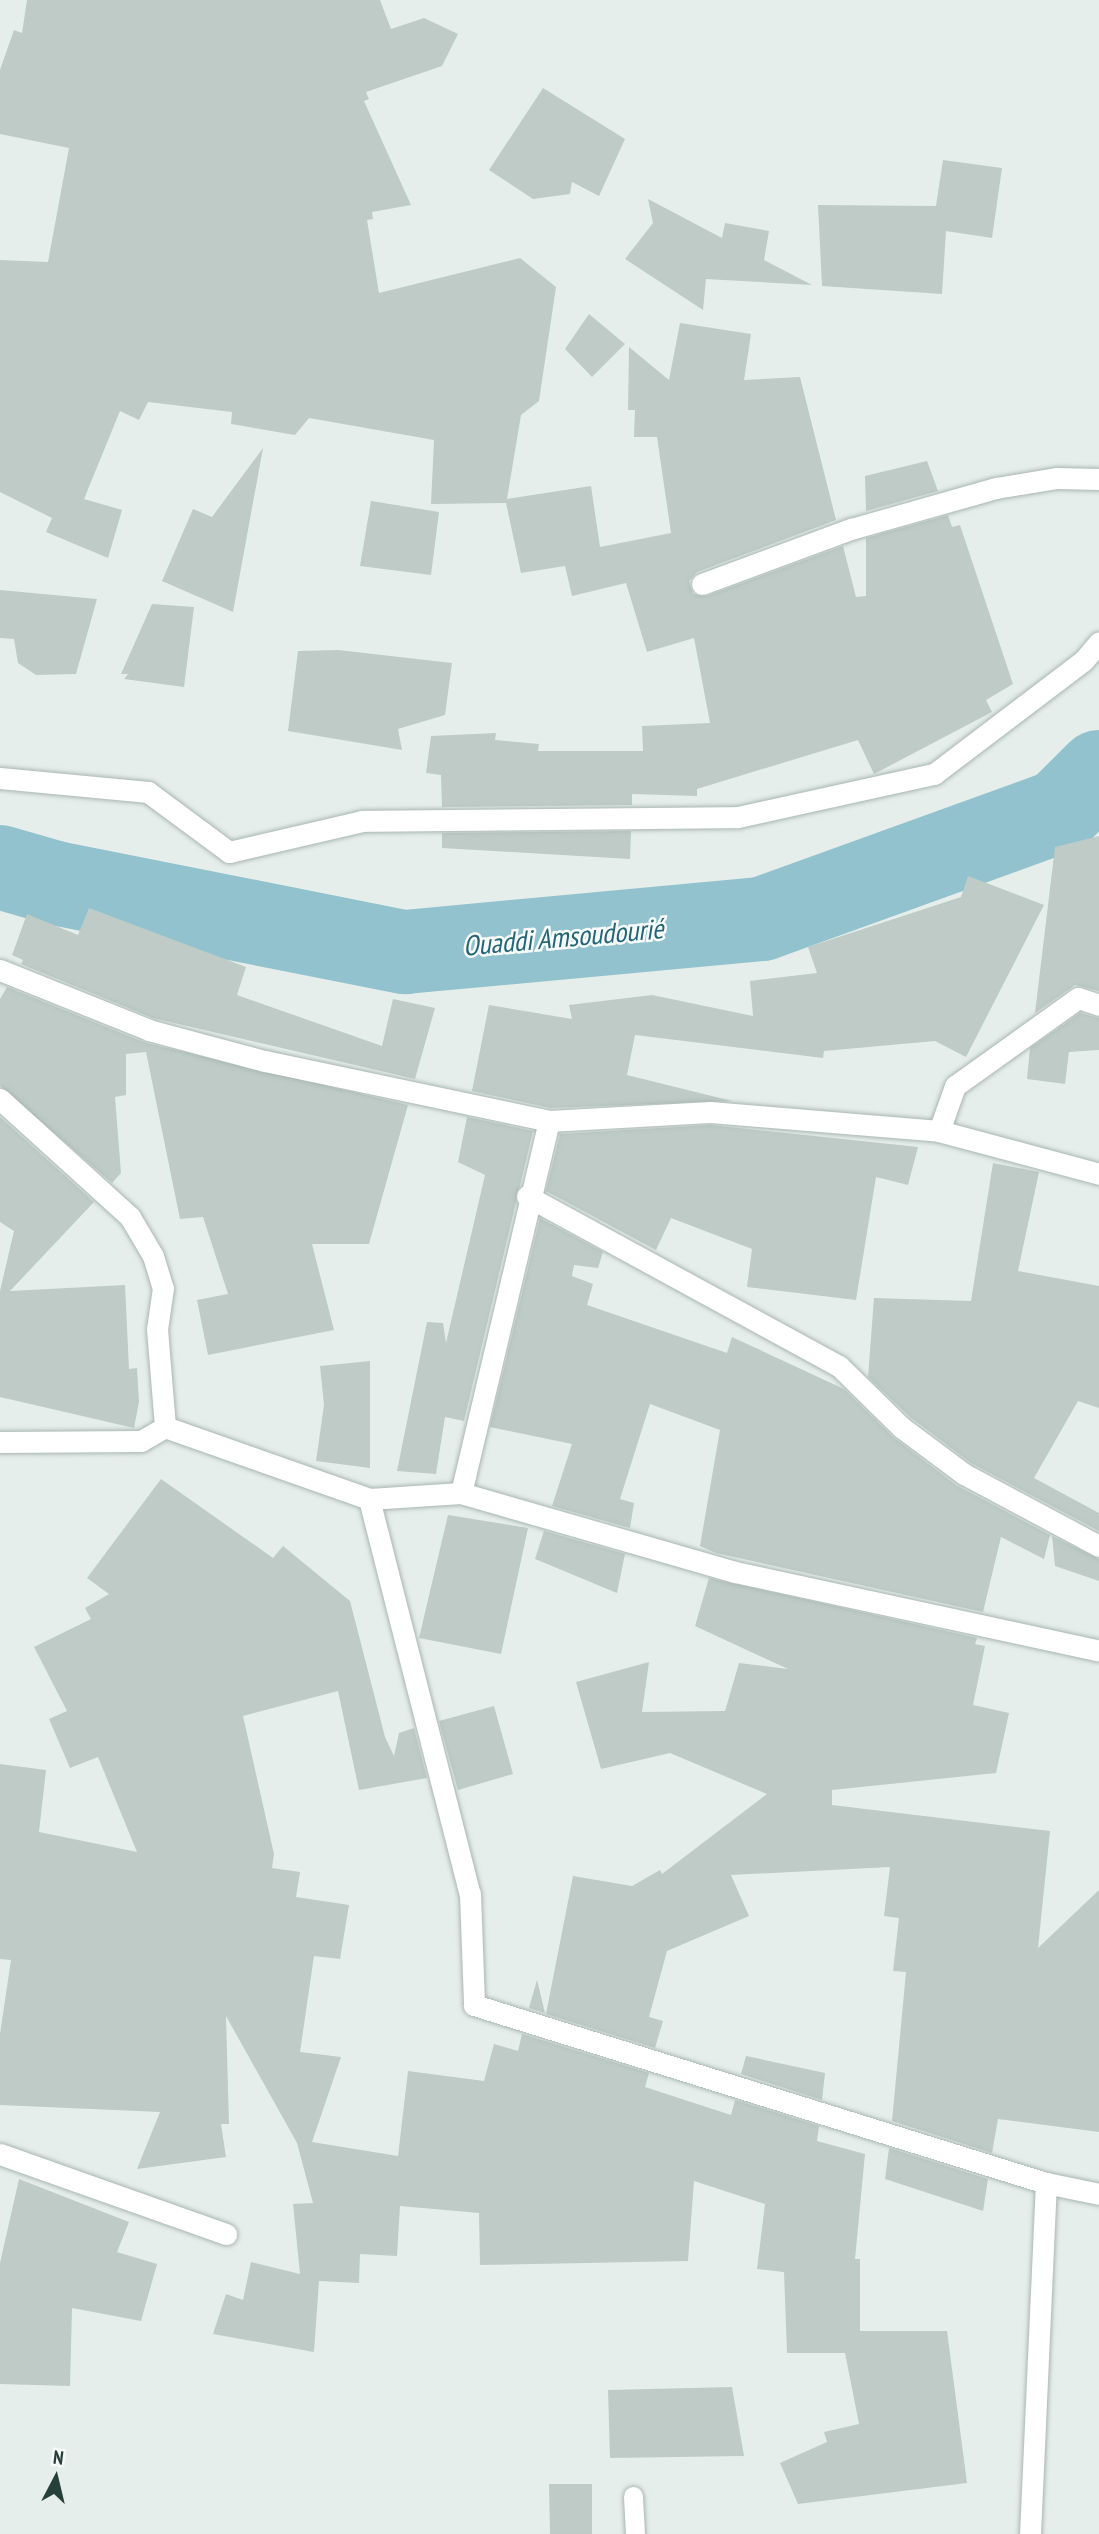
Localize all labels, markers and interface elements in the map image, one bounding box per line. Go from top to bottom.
water label: Ouaddi Amsoudourié [461,911,665,963]
north arrow [21,2443,91,2513]
text: N [52,2445,65,2470]

